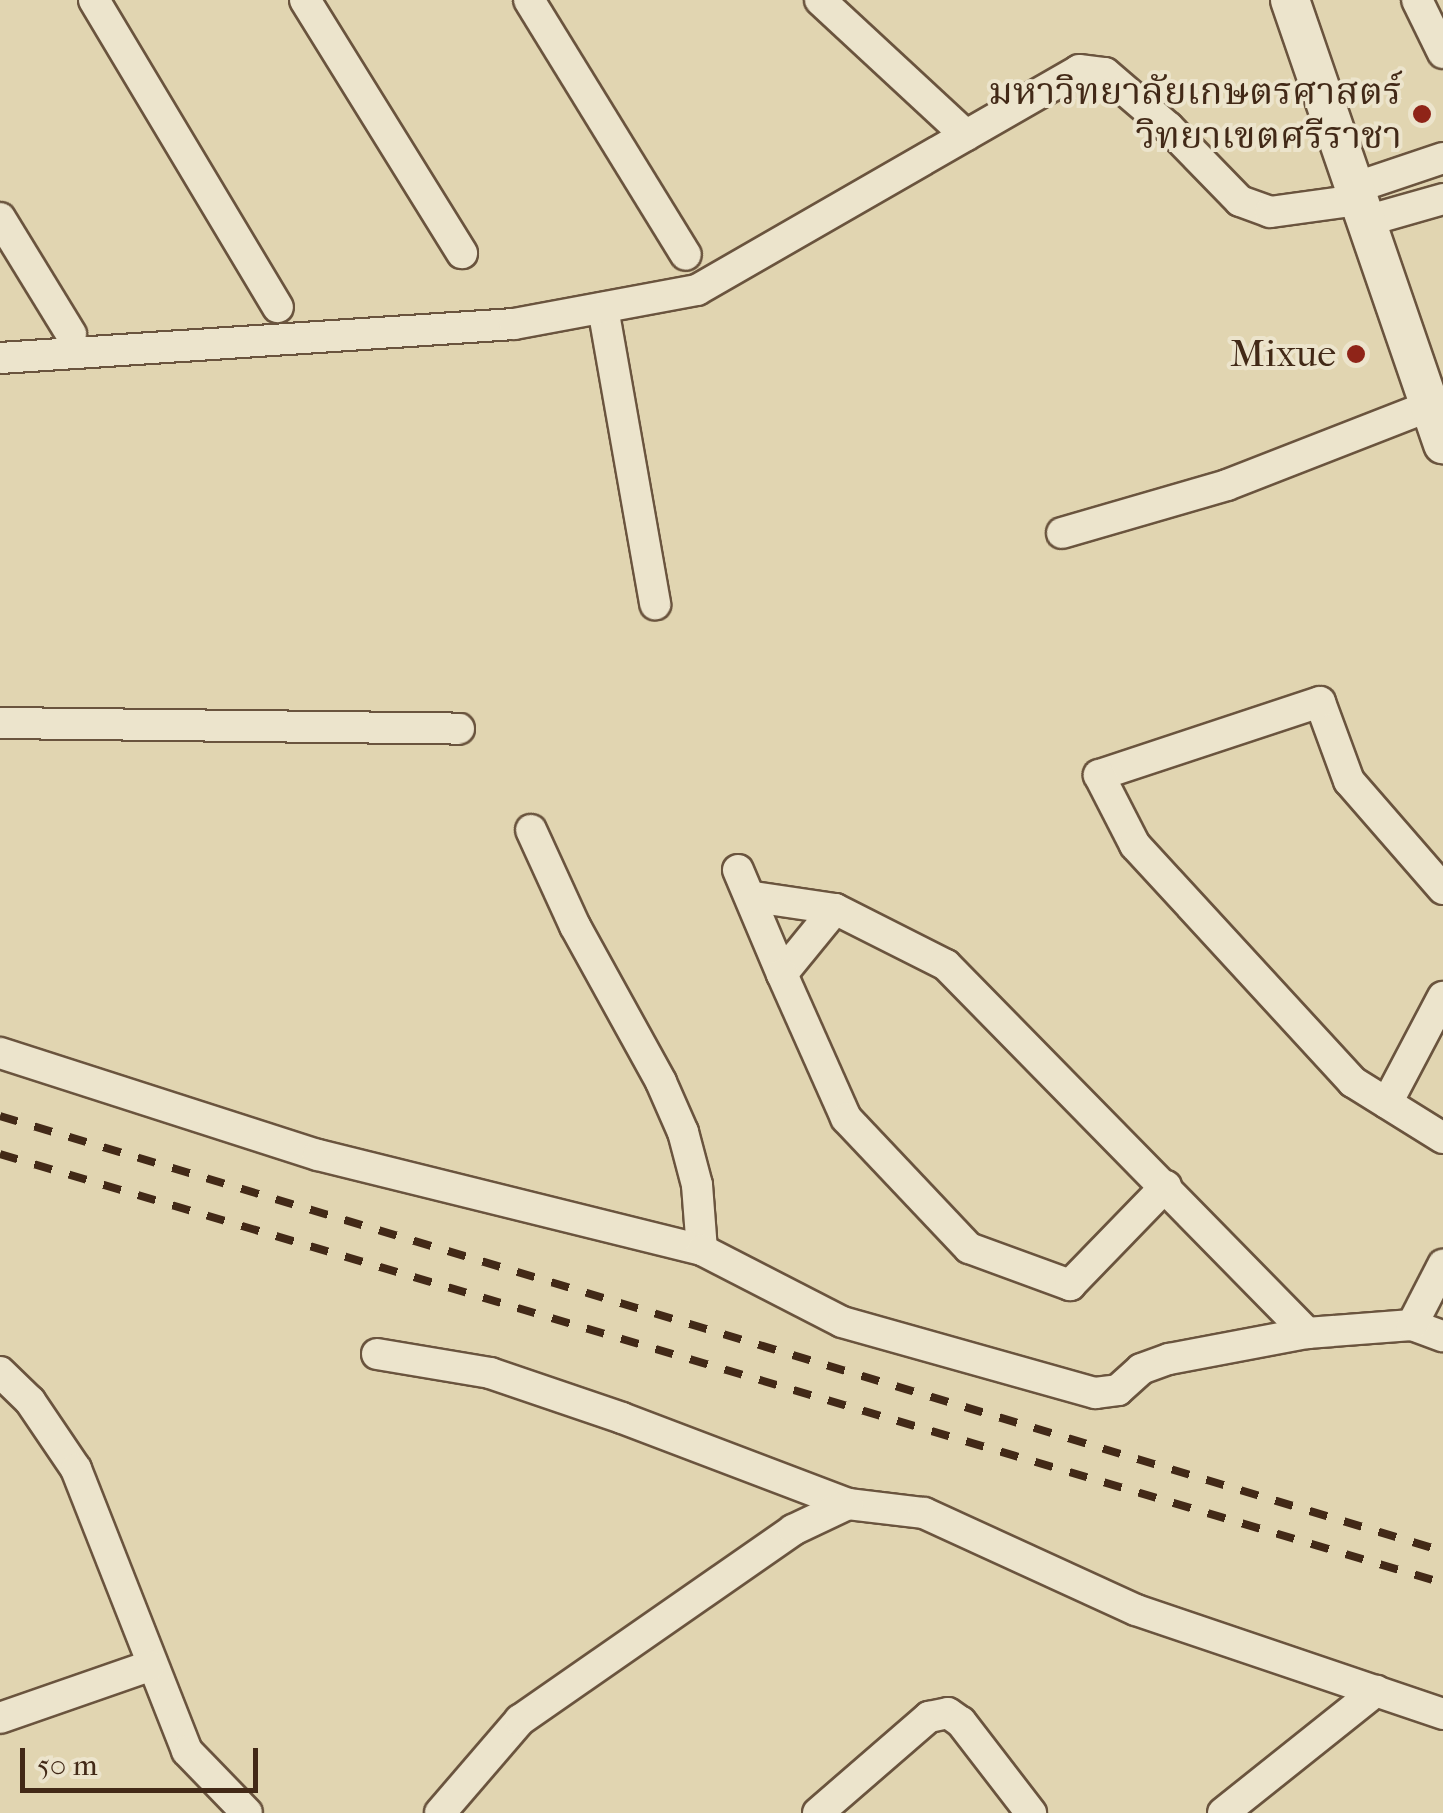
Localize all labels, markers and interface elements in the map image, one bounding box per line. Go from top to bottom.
place label: มหาวิทยาลัยเกษตรศาสตร์ วิทยาเขตศรีราชา [988,69,1402,158]
marker: มหาวิทยาลัยเกษตรศาสตร์ วิทยาเขตศรีราชา [1411,103,1433,125]
place label: Mixue [1230,331,1336,377]
marker: Mixue [1345,343,1367,365]
scale bar [25,1728,262,1790]
text: 50 m [37,1748,98,1783]

